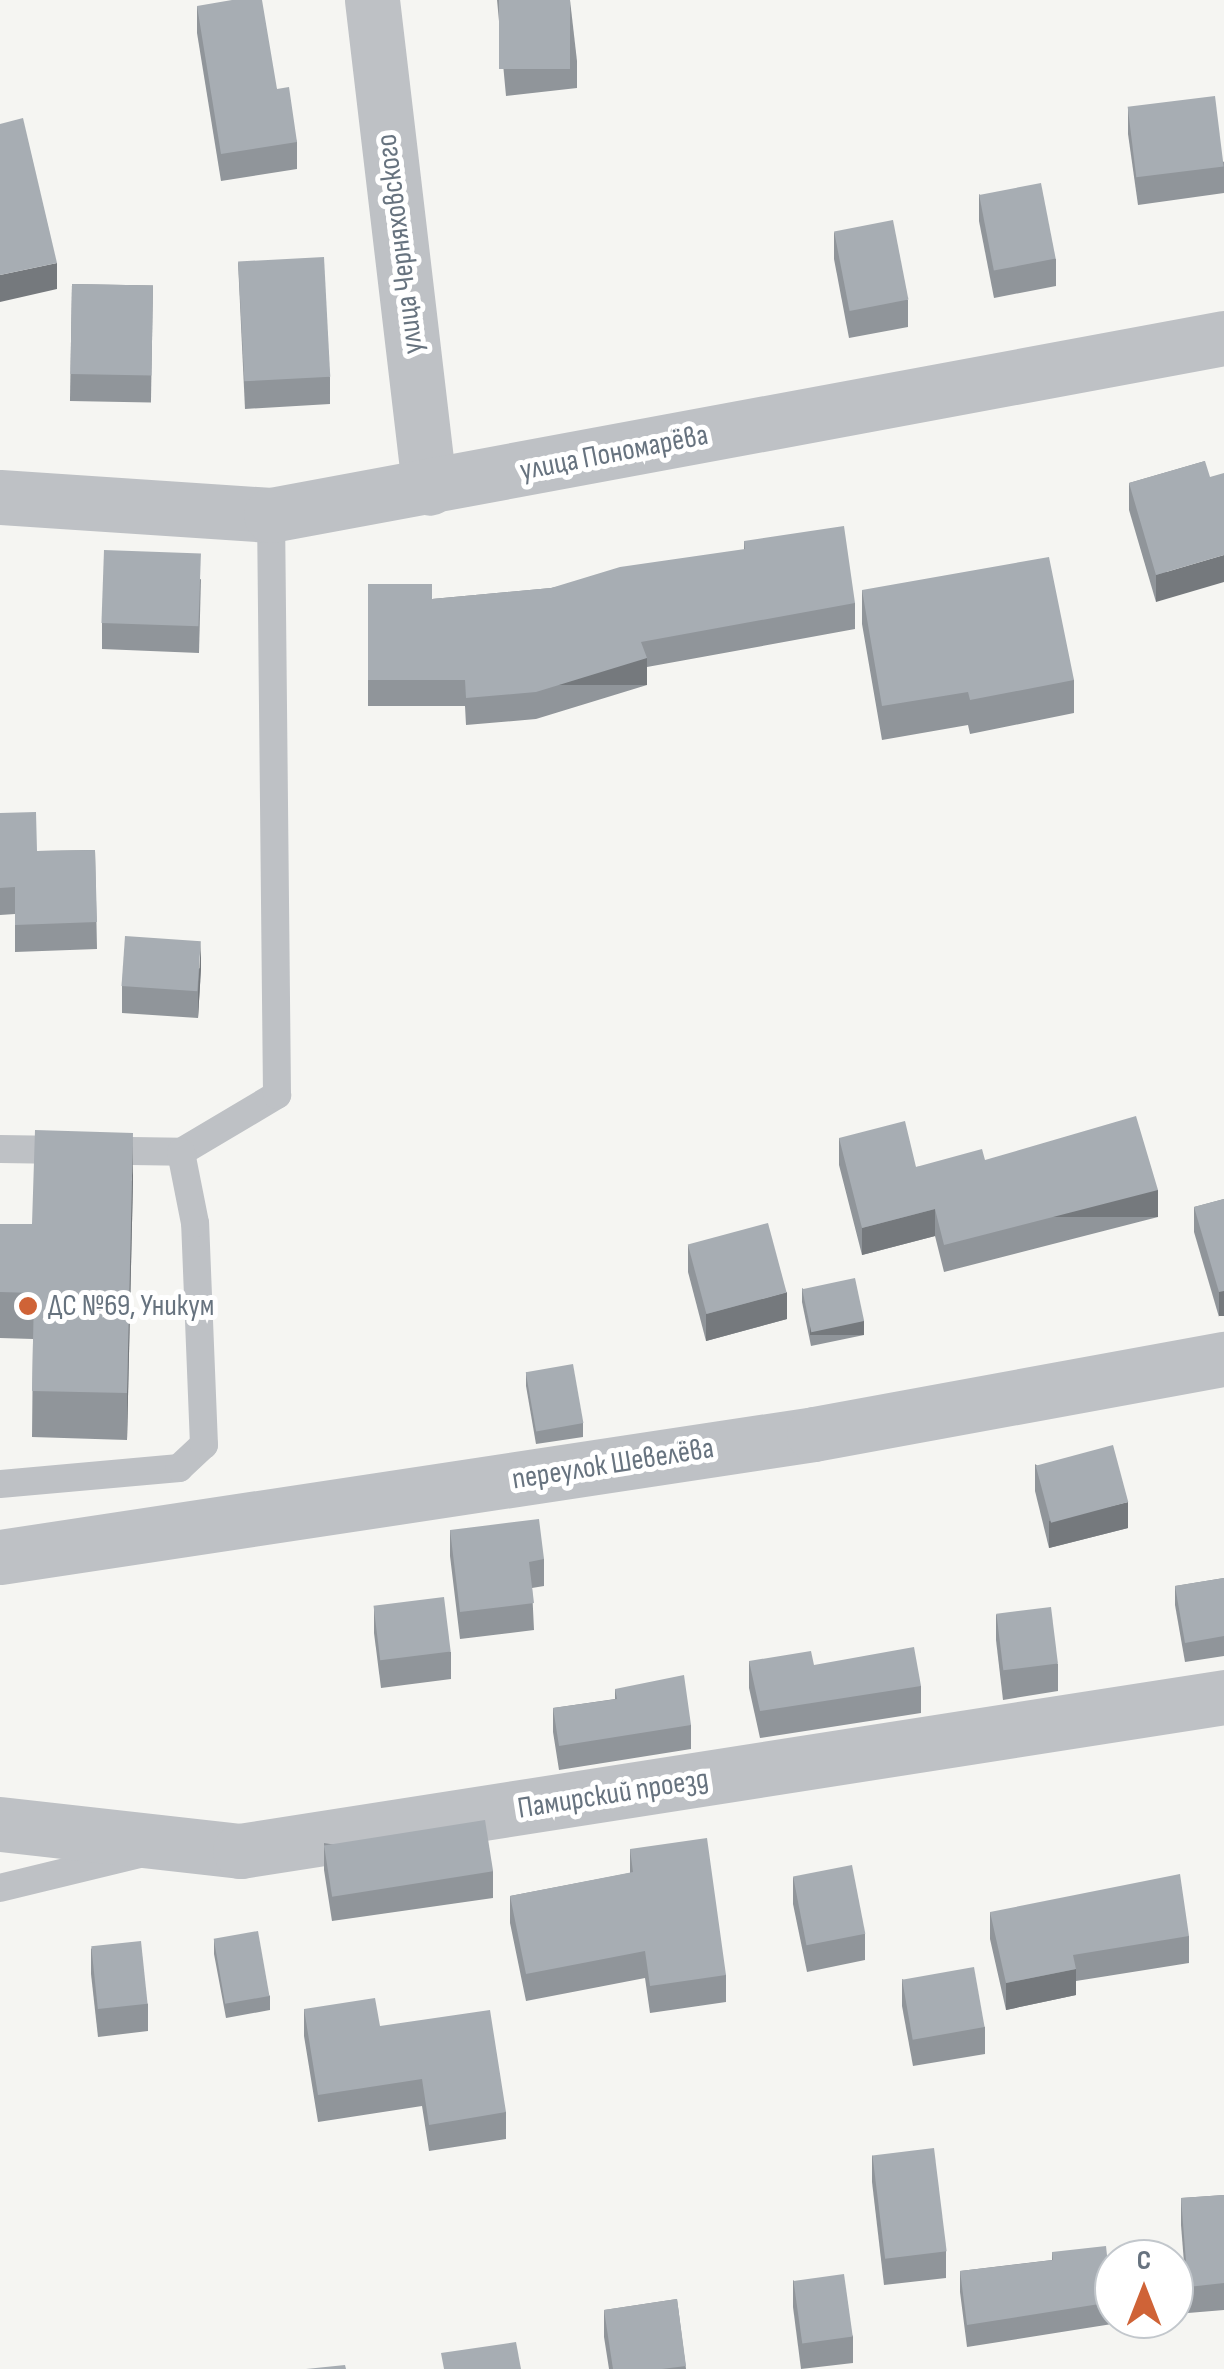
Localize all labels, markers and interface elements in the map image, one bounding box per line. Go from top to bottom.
street label: улица Черняховского [369,132,431,356]
street label: улица Пономарёва [517,417,711,489]
place label: ДС №69, Уникум [48,1288,215,1324]
marker: ДС №69, Уникум [17,1295,39,1317]
street label: переулок Шевелёва [510,1430,716,1498]
street label: Памирский проезд [515,1761,711,1827]
north arrow [1094,2239,1194,2339]
text: С [1137,2244,1151,2277]

